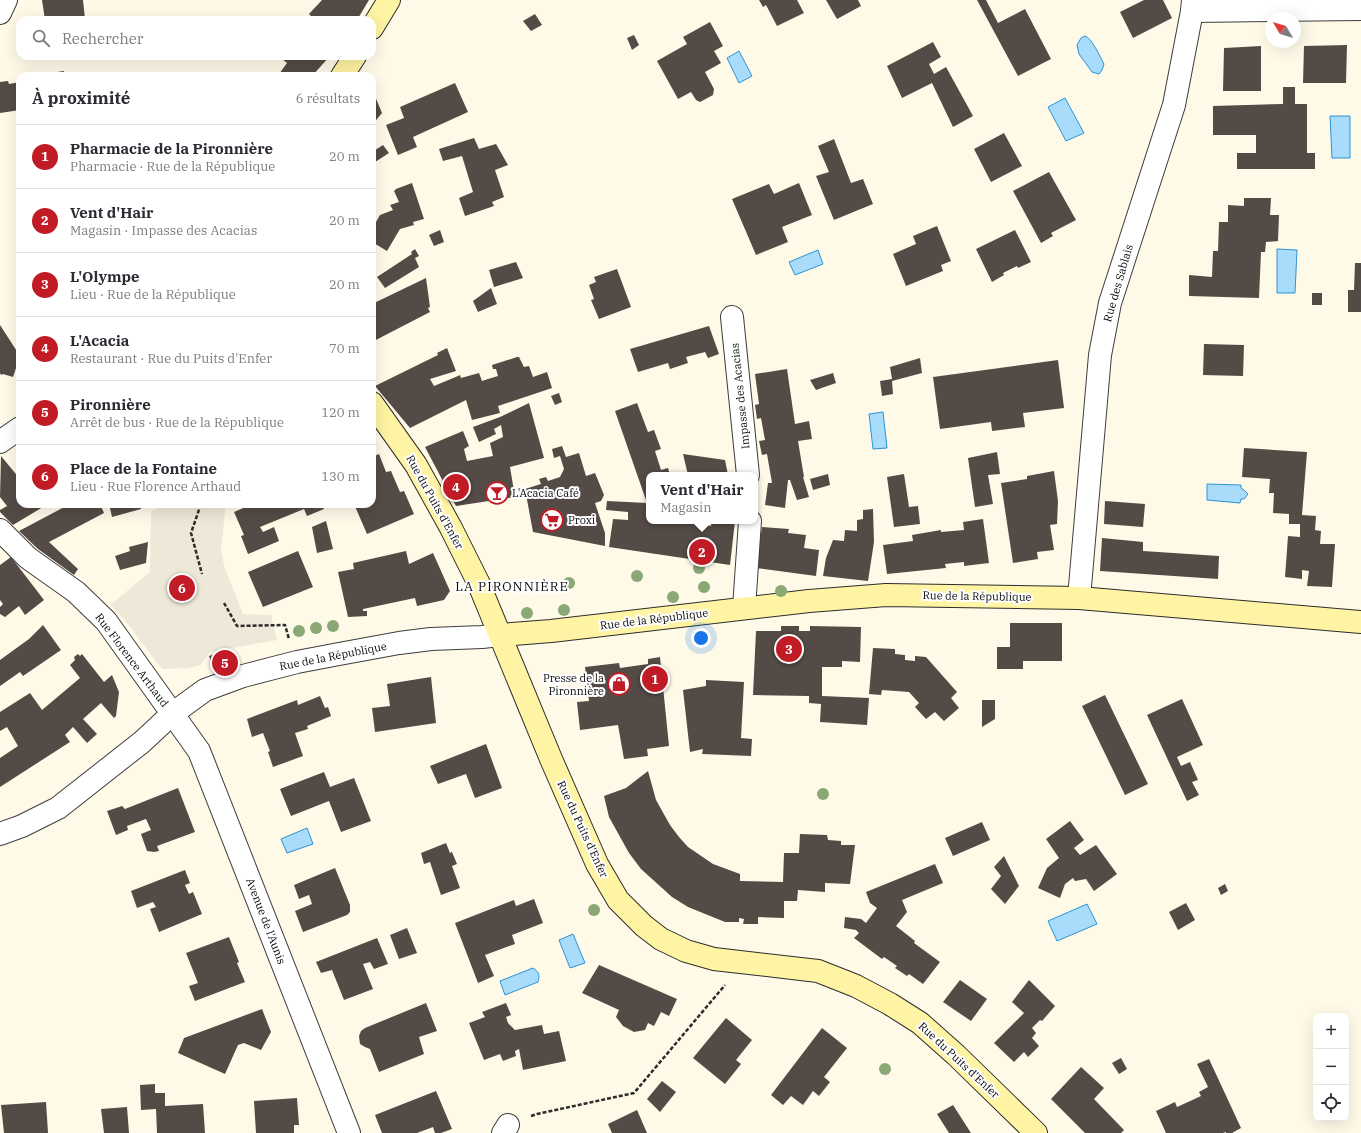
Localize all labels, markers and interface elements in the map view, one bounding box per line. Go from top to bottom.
north arrow [1265,12,1301,48]
search box [16,16,376,60]
icon: search [30,27,52,49]
text: Rechercher [62,29,143,48]
text: À proximité [32,87,130,109]
text: 6 résultats [296,90,360,107]
text: Pharmacie de la Pironnière [70,139,273,158]
text: 1 [41,148,49,165]
text: 20 m [329,148,360,165]
text: Pharmacie · Rue de la République [70,158,275,175]
text: Vent d'Hair [70,203,154,222]
text: 2 [41,212,49,229]
text: 20 m [329,212,360,229]
text: Magasin · Impasse des Acacias [70,222,257,239]
street label: Rue des Sablais [1100,243,1136,323]
text: L'Olympe [70,267,140,286]
text: 3 [41,276,49,293]
text: 20 m [329,276,360,293]
text: Lieu · Rue de la République [70,286,236,303]
text: L'Acacia [70,331,129,350]
text: 4 [41,340,49,357]
text: 70 m [329,340,360,357]
street label: Impasse des Acacias [727,342,753,450]
text: Restaurant · Rue du Puits d'Enfer [70,350,272,367]
text: Pironnière [70,395,151,414]
text: 5 [41,404,49,421]
text: 120 m [321,404,360,421]
text: Arrêt de bus · Rue de la République [70,414,284,431]
street label: Rue du Puits d'Enfer [403,452,467,552]
text: Place de la Fontaine [70,459,217,478]
text: 6 [41,468,49,485]
text: 130 m [321,468,360,485]
pin: 4 [443,472,469,502]
popup [646,472,758,524]
text: Lieu · Rue Florence Arthaud [70,478,241,495]
bar icon: L'Acacia Café [484,480,510,506]
text: Vent d'Hair [660,480,744,499]
place label: L'Acacia Café [512,486,579,500]
text: Magasin [660,499,712,516]
supermarket icon: Proxi [539,507,565,533]
place label: Proxi [568,513,596,527]
pin: 2 [689,537,715,567]
pin: 6 [169,573,195,603]
district label: LA PIRONNIÈRE [455,578,569,595]
street label: Rue de la République [922,588,1032,604]
street label: Rue de la République [599,605,709,633]
street label: Rue Florence Arthaud [92,610,172,710]
your location [691,628,711,648]
pin: 3 [776,634,802,664]
street label: Rue de la République [278,639,388,673]
pin: 5 [212,648,238,678]
pin: 1 [642,664,668,694]
place label: Presse de la Pironnière [543,671,604,698]
shop icon: Presse de la Pironnière [606,671,632,697]
street label: Rue du Puits d'Enfer [554,778,612,880]
street label: Avenue de l'Aunis [243,876,289,966]
map controls [1313,1013,1349,1121]
button: + [1313,1013,1349,1049]
street label: Rue du Puits d'Enfer [916,1019,1002,1101]
button: − [1313,1049,1349,1085]
button: locate [1313,1085,1349,1121]

